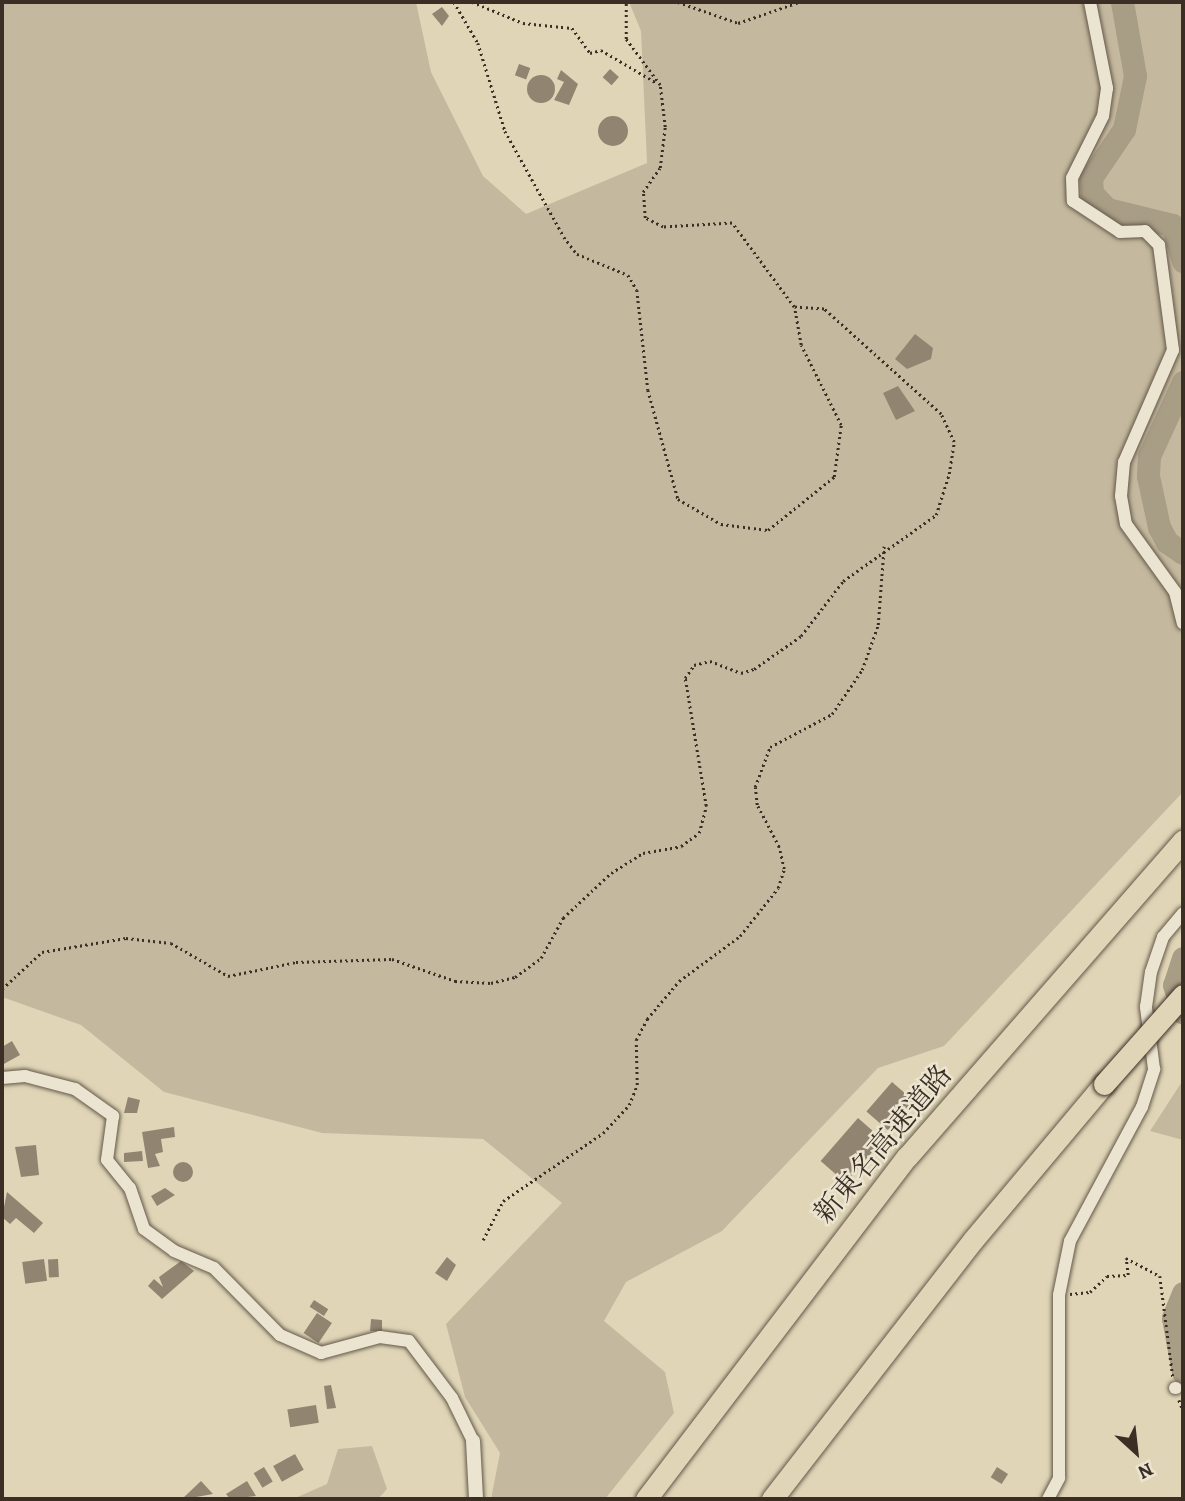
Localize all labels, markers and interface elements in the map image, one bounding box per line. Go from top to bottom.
street label: 新東名高速道路 [807,1058,959,1230]
north arrow [1101,1417,1171,1487]
text: N [1133,1456,1158,1485]

